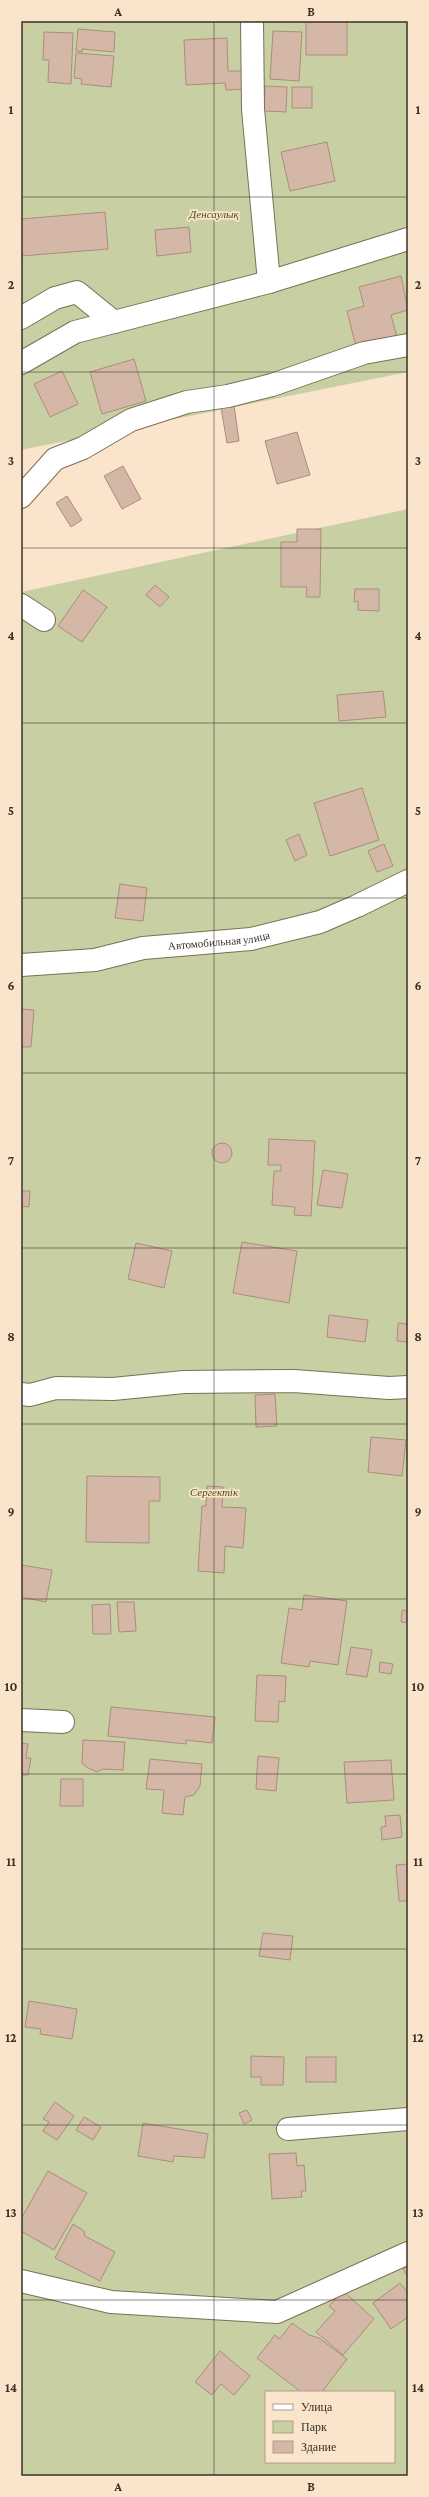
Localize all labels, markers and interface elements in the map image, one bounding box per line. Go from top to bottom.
text: A [113,4,122,19]
text: B [307,4,315,19]
text: 1 [9,102,14,117]
text: 1 [416,102,421,117]
park label: Денсаулық [188,208,239,220]
text: 2 [8,277,15,292]
text: 2 [415,277,422,292]
text: 3 [8,453,14,468]
text: 3 [415,453,421,468]
text: 4 [7,628,15,643]
text: 4 [414,628,422,643]
text: 5 [8,803,14,818]
text: 5 [415,803,421,818]
street label: Автомобильная улица [168,929,271,952]
text: 6 [7,978,15,993]
text: 6 [414,978,422,993]
text: 7 [8,1153,14,1168]
text: 7 [415,1153,421,1168]
text: 8 [7,1329,15,1344]
text: 8 [414,1329,422,1344]
park label: Сергектік [190,1486,239,1498]
text: 9 [7,1504,15,1519]
text: 9 [414,1504,422,1519]
text: 10 [5,1679,17,1694]
text: 10 [412,1679,424,1694]
text: 11 [6,1854,16,1869]
text: 11 [413,1854,423,1869]
text: 12 [5,2030,17,2045]
text: 12 [412,2030,424,2045]
text: 13 [5,2205,17,2220]
text: 13 [412,2205,424,2220]
text: 14 [5,2380,17,2395]
text: 14 [412,2380,424,2395]
legend [265,2391,395,2463]
text: Улица [301,2400,333,2414]
text: Парк [301,2420,327,2434]
text: Здание [301,2440,336,2454]
text: A [113,2479,122,2494]
text: B [307,2479,315,2494]

